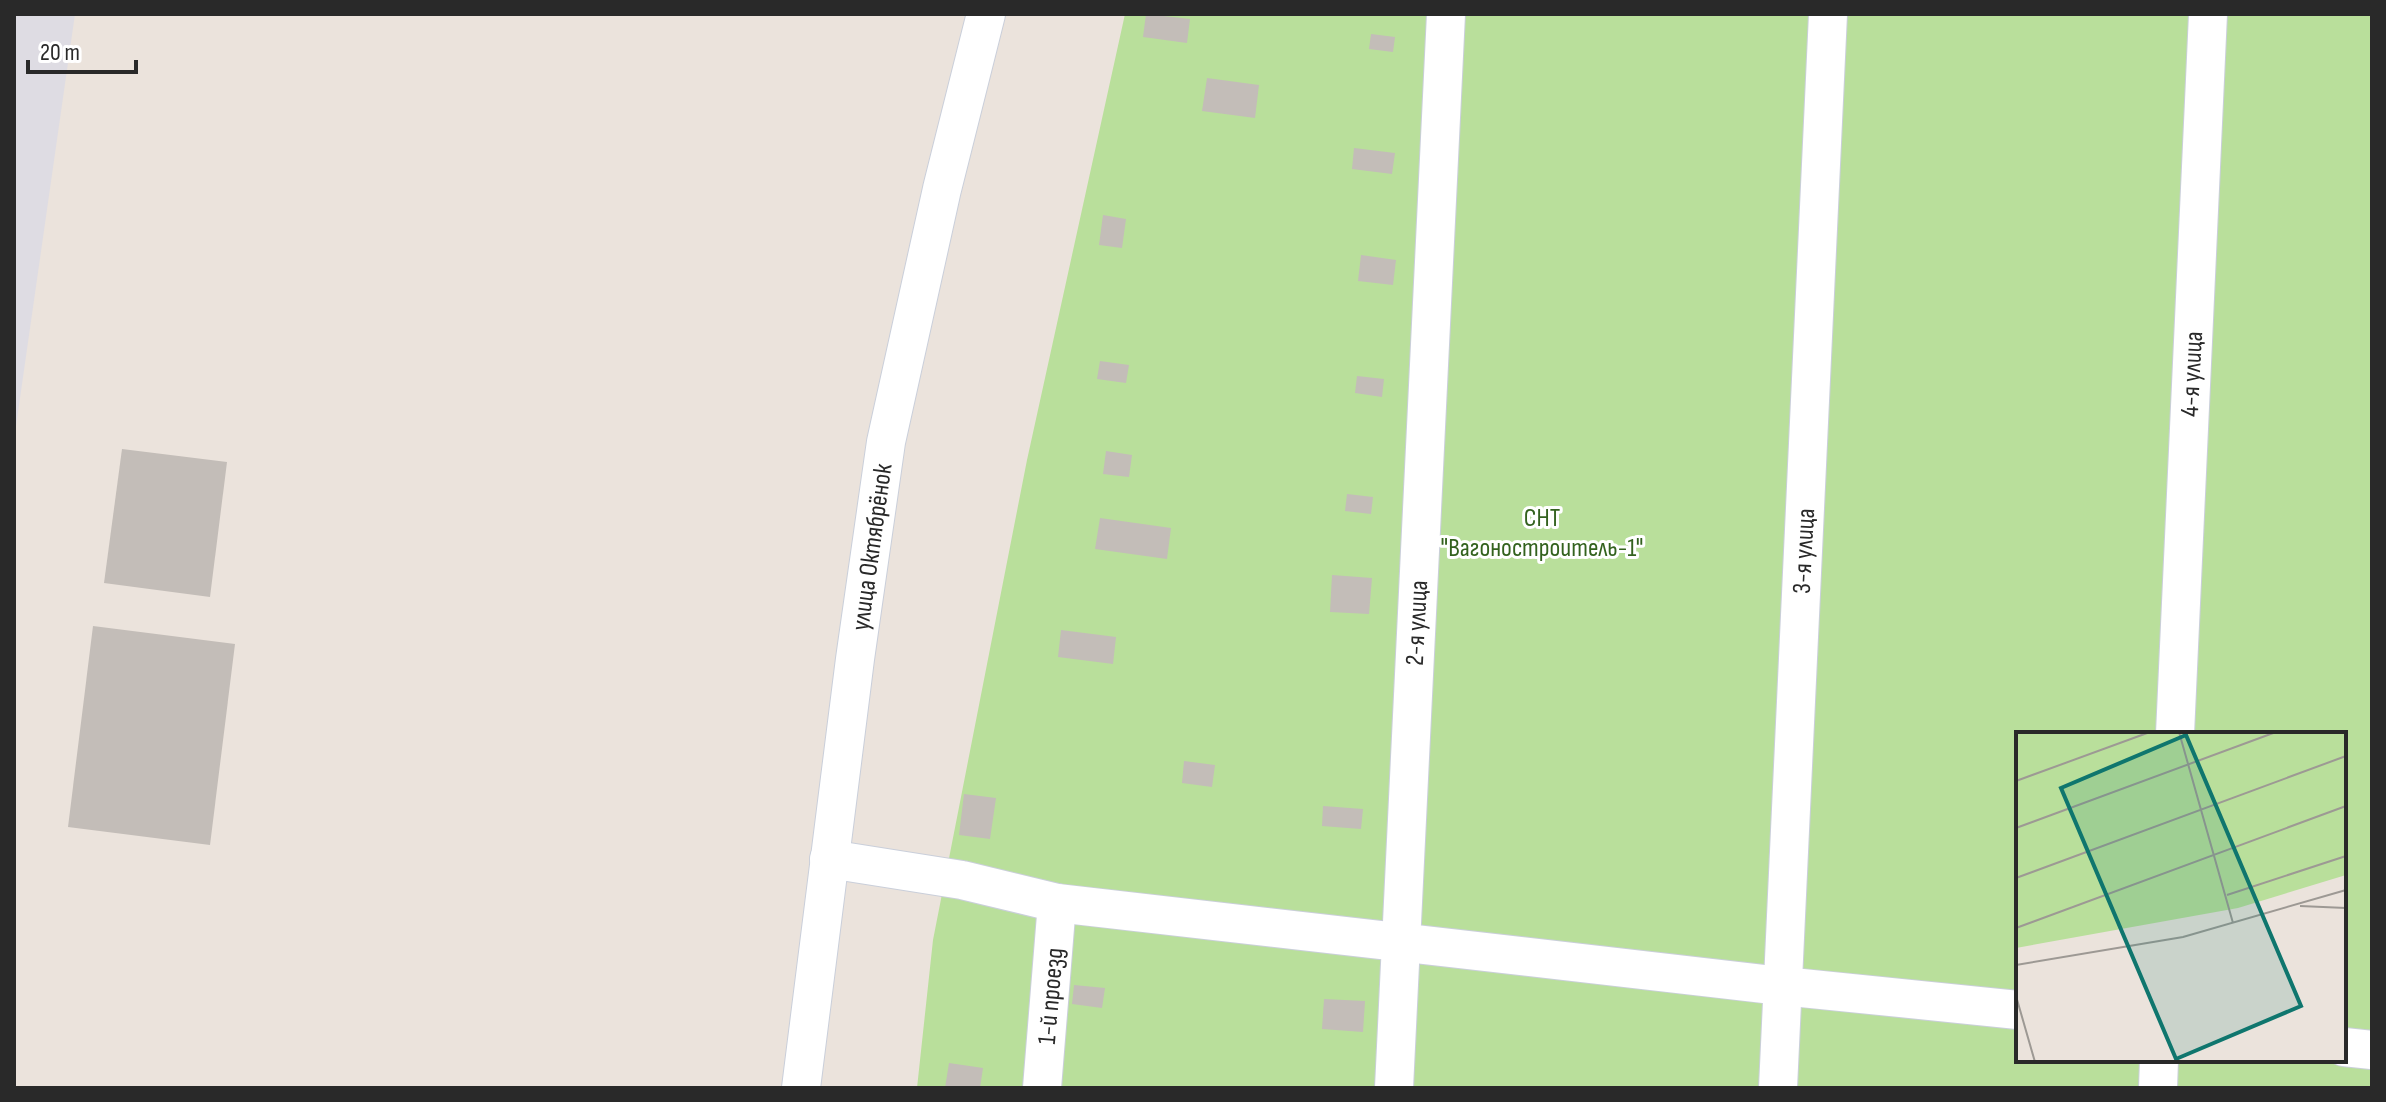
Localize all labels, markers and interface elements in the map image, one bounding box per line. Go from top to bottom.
scale bar [28,24,136,74]
text: 20 m [40,38,80,67]
street label: 4-я улица [2175,331,2210,418]
street label: улица Октябрёнок [845,462,900,633]
park label: СНТ "Вагоностроитель-1" [1441,503,1643,564]
street label: 3-я улица [1787,508,1822,595]
street label: 2-я улица [1400,580,1435,667]
inset map [2016,732,2346,1062]
street label: 1-й проезд [1032,946,1071,1046]

